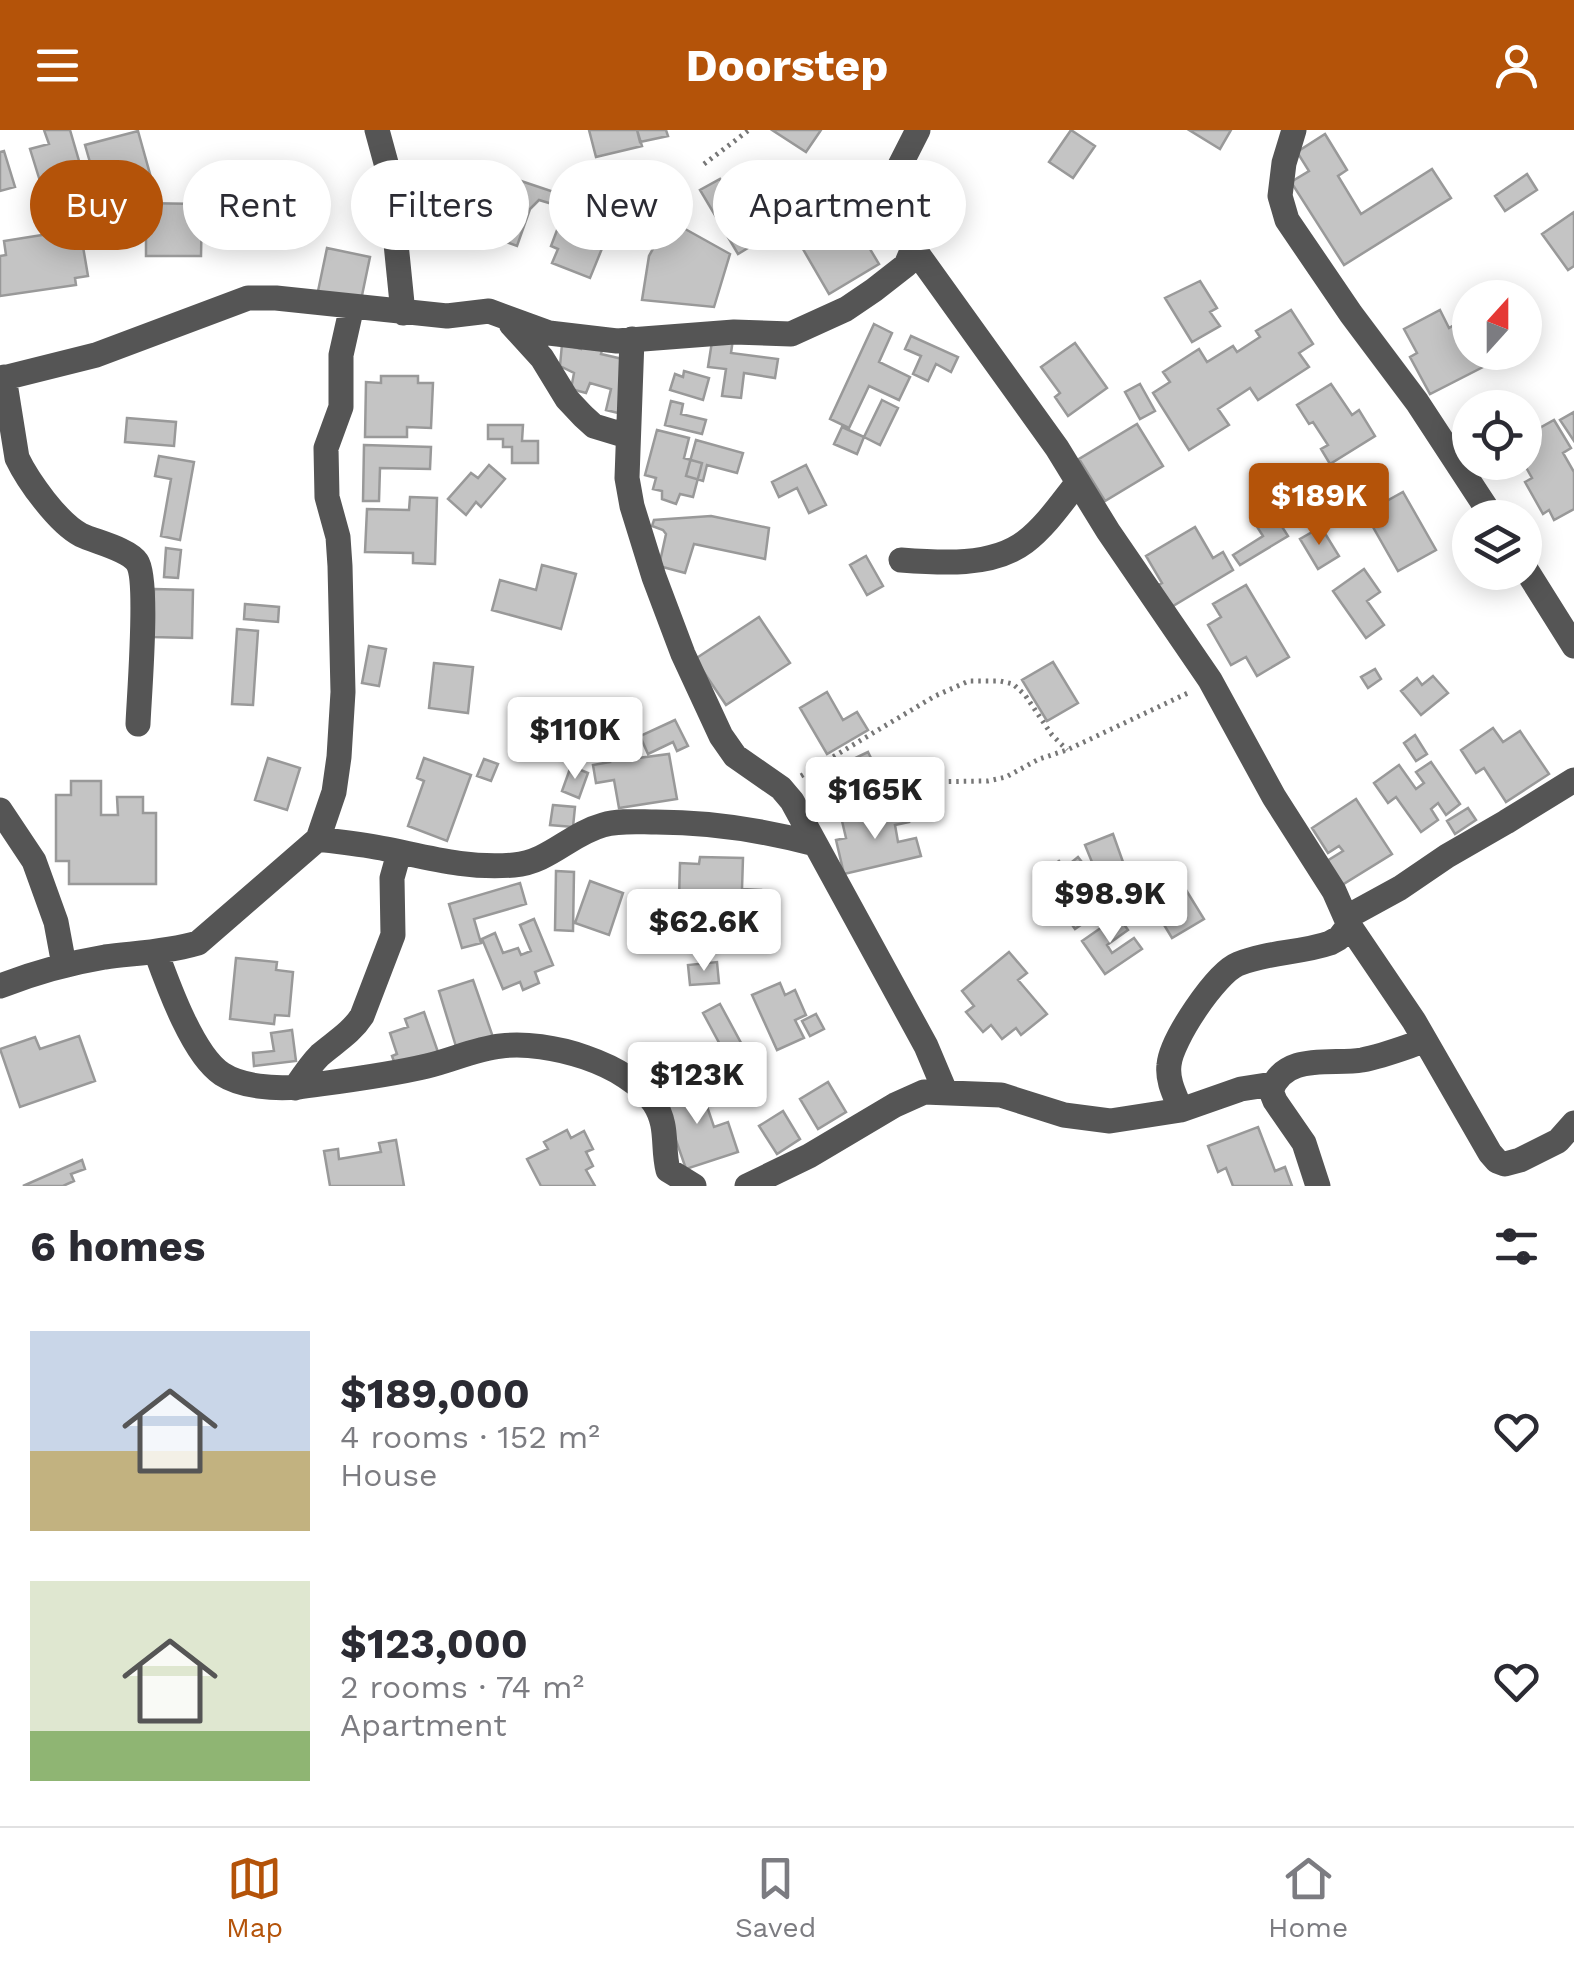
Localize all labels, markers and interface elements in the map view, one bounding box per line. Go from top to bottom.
icon: menu [30,38,85,93]
icon: person [1489,38,1544,93]
text: Doorstep [685,39,889,92]
chip: Buy [30,160,163,250]
chip: Rent [183,160,331,250]
chip: Filters [351,160,529,250]
chip: New [549,160,693,250]
chip: Apartment [713,160,966,250]
north arrow [1452,280,1542,370]
map controls [1452,280,1542,590]
button: locate [1452,390,1542,480]
pin: $189K [1249,463,1389,548]
text: $189K [1271,476,1367,514]
button: layers [1452,500,1542,590]
pin: $110K [505,697,645,782]
text: $110K [530,710,620,748]
pin: $165K [805,757,945,842]
text: $165K [828,770,922,808]
pin: $98.9K [1029,861,1191,946]
text: $98.9K [1054,874,1166,912]
pin: $62.6K [623,889,785,974]
text: $62.6K [649,902,759,940]
pin: $123K [627,1042,767,1127]
text: $123K [650,1055,744,1093]
icon: filters [1489,1219,1544,1274]
text: 6 homes [30,1222,205,1271]
text: $189,000 [340,1369,530,1418]
icon: home [110,1371,230,1491]
icon: heart [1489,1404,1544,1459]
text: 4 rooms · 152 m² [340,1418,600,1456]
text: House [340,1456,438,1494]
text: $123,000 [340,1619,528,1668]
icon: home [110,1621,230,1741]
icon: heart [1489,1654,1544,1709]
text: 2 rooms · 74 m² [340,1668,584,1706]
text: Apartment [340,1706,507,1744]
tab: Map [226,1851,283,1944]
tab: Saved [735,1851,816,1944]
tab: Home [1268,1851,1348,1944]

